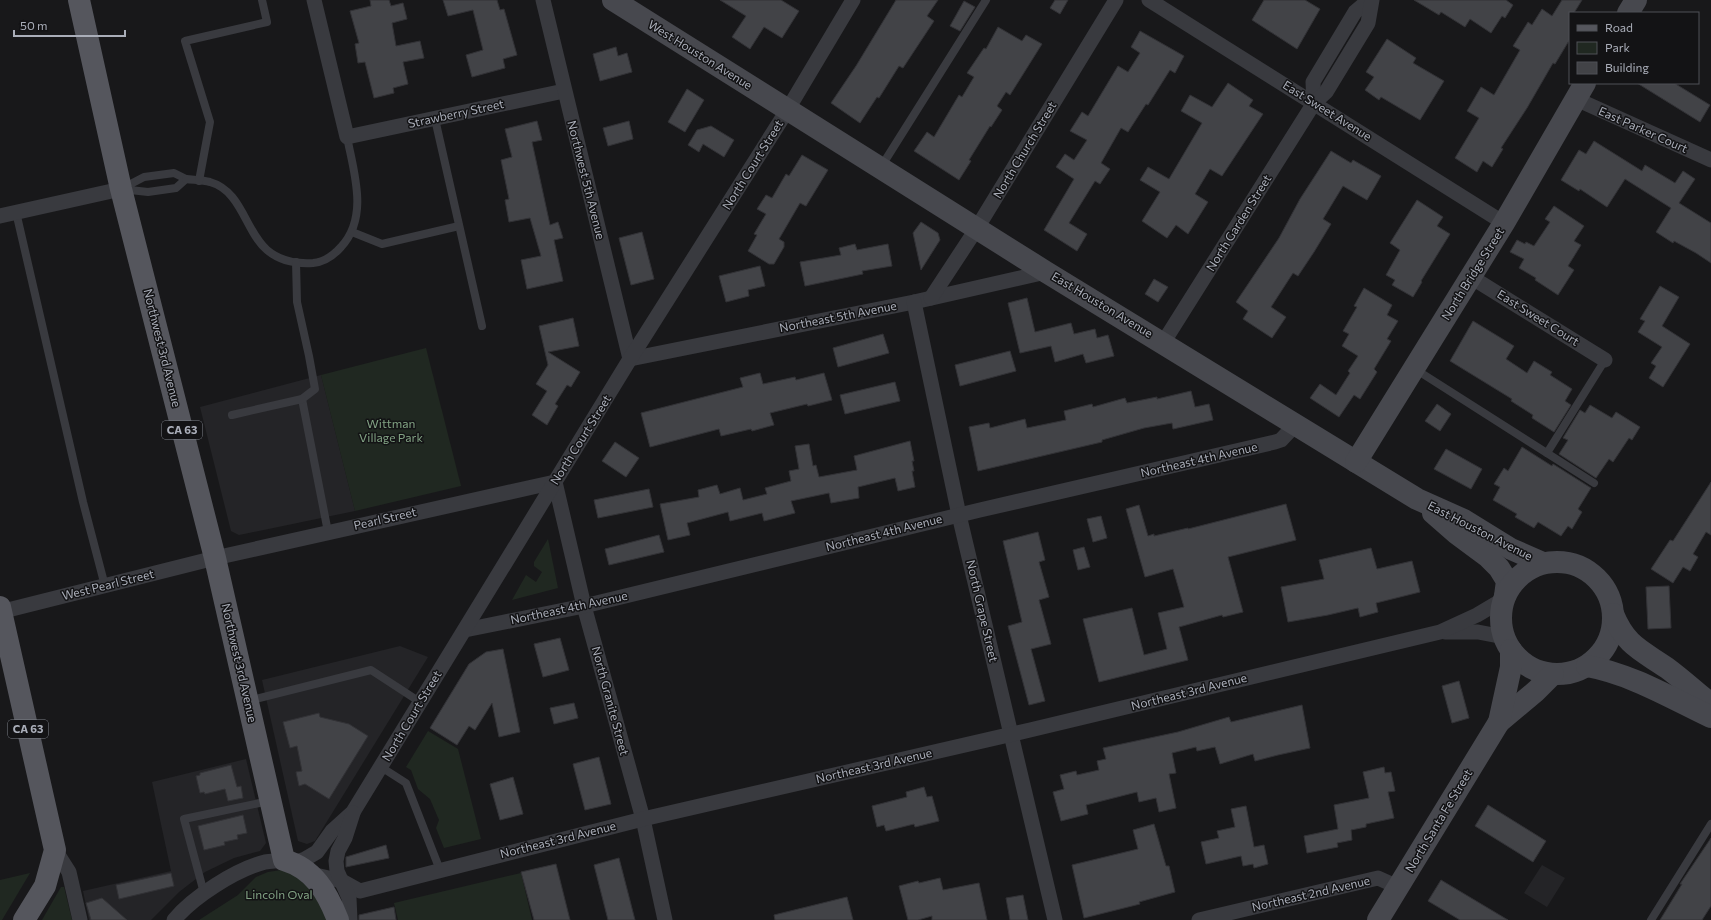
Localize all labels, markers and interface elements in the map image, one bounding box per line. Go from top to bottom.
scale bar [14,12,125,38]
legend [1569,12,1699,84]
street label: West Houston Avenue [646,16,755,92]
text: 50 m [20,18,48,32]
text: Road [1605,20,1633,34]
text: Park [1605,40,1631,54]
text: Building [1605,60,1649,74]
street label: East Sweet Avenue [1281,77,1374,143]
street label: Strawberry Street [407,96,505,130]
street label: North Church Street [990,98,1059,200]
street label: East Parker Court [1597,103,1690,155]
street label: North Court Street [719,117,785,212]
street label: Northwest 5th Avenue [565,119,609,241]
street label: North Garden Street [1203,172,1274,273]
street label: North Bridge Street [1438,224,1506,322]
street label: East Houston Avenue [1049,268,1156,340]
street label: East Sweet Court [1495,286,1582,348]
street label: Northwest 3rd Avenue [141,287,184,409]
street label: Northeast 5th Avenue [778,298,898,334]
street label: North Court Street [547,392,613,487]
park label: Wittman Village Park [359,416,423,444]
road number: CA 63 [162,421,202,439]
street label: Northeast 4th Avenue [1139,439,1258,479]
street label: East Houston Avenue [1426,498,1535,563]
street label: Pearl Street [352,504,418,532]
street label: Northeast 4th Avenue [824,511,943,553]
street label: North Grape Street [964,558,1002,663]
street label: West Pearl Street [60,566,155,602]
street label: Northeast 4th Avenue [509,588,629,626]
street label: Northwest 3rd Avenue [219,602,260,724]
street label: North Granite Street [590,645,632,757]
street label: North Court Street [379,668,444,763]
street label: Northeast 3rd Avenue [1129,670,1248,712]
road number: CA 63 [8,720,48,738]
street label: Northeast 3rd Avenue [814,745,933,785]
street label: North Santa Fe Street [1402,766,1475,875]
street label: Northeast 3rd Avenue [498,818,617,860]
street label: Northeast 2nd Avenue [1250,873,1371,913]
park label: Lincoln Oval [245,887,313,901]

